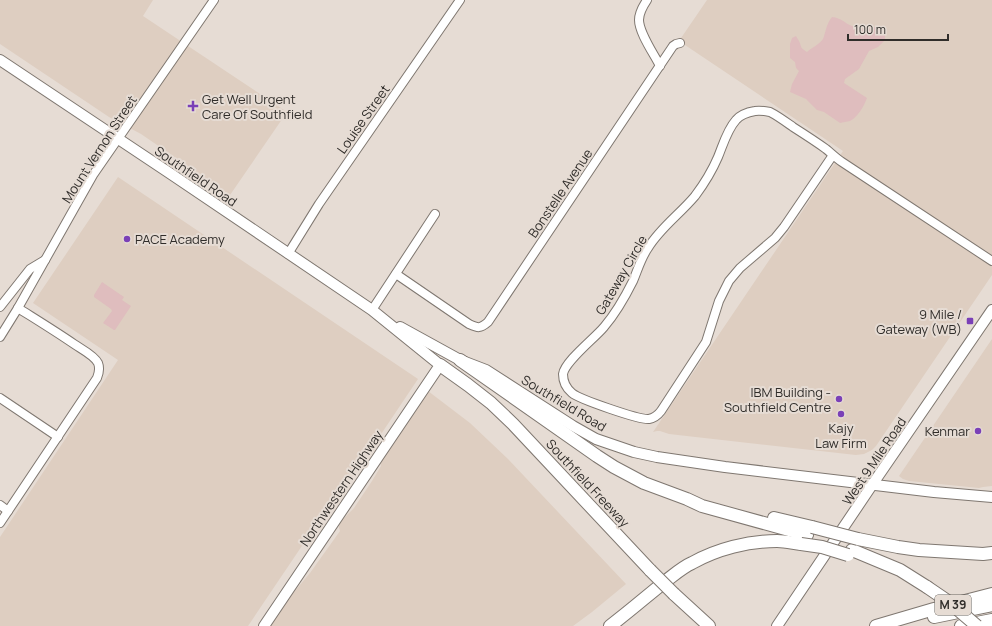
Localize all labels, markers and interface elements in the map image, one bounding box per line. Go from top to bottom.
scale bar [848,16,948,42]
text: 100 m [854,21,886,38]
street label: Louise Street [333,81,393,157]
place label: Get Well Urgent Care Of Southfield [202,90,312,123]
street label: Mount Vernon Street [57,92,141,206]
marker: Get Well Urgent Care Of Southfield [187,100,199,112]
street label: Southfield Road [151,142,241,210]
street label: Bonstelle Avenue [524,145,597,241]
place label: PACE Academy [135,230,225,248]
street label: Gateway Circle [591,232,651,318]
marker: PACE Academy [122,234,132,244]
place label: 9 Mile / Gateway (WB) [876,305,962,338]
marker: 9 Mile / Gateway (WB) [965,316,975,326]
street label: Southfield Road [518,371,610,435]
place label: IBM Building - Southfield Centre [724,383,831,416]
marker: IBM Building - Southfield Centre [834,394,844,404]
marker: Kajy Law Firm [836,409,846,419]
street label: West 9 Mile Road [838,414,910,508]
place label: Kajy Law Firm [815,419,867,452]
place label: Kenmar [925,422,970,440]
street label: Northwestern Highway [295,426,387,550]
marker: Kenmar [973,426,983,436]
street label: Southfield Freeway [542,435,634,531]
road number: M 39 [935,595,971,615]

